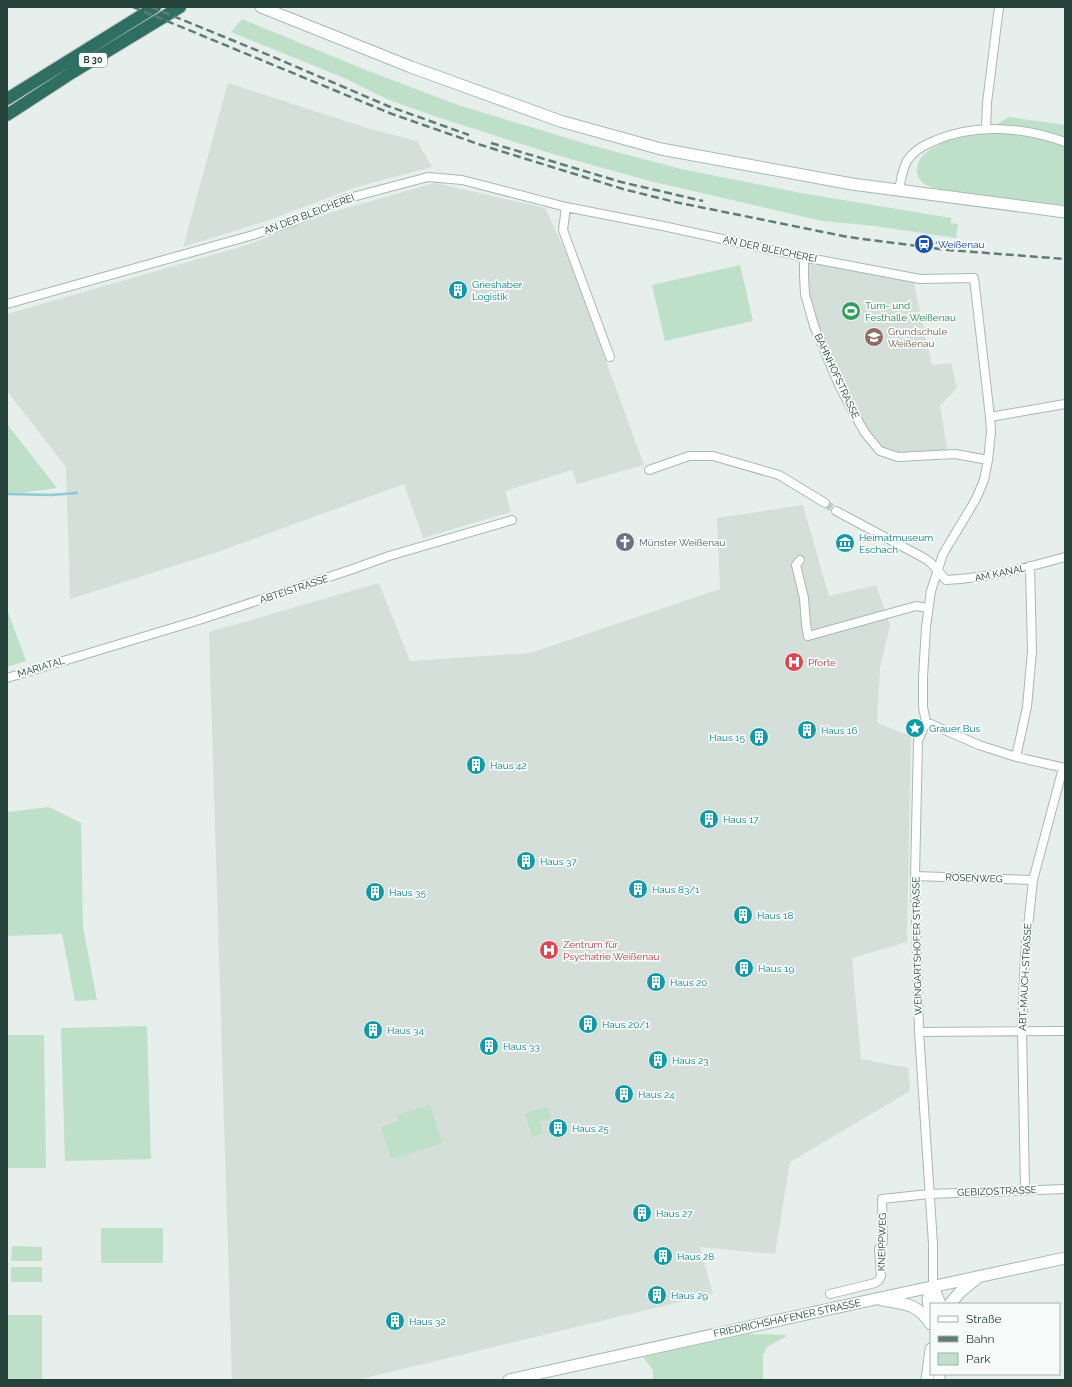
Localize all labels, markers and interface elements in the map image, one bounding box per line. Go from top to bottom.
road number: B 30 [79,53,107,67]
street label: AN DER BLEICHEREI [262,192,356,236]
station icon: Weißenau [913,233,935,255]
street label: AN DER BLEICHEREI [722,234,818,264]
place label: Weißenau [938,239,985,250]
building icon: Grieshaber Logistik [447,279,469,301]
place label: Grieshaber Logistik [472,279,523,302]
sports icon: Turn- und Festhalle Weißenau [840,300,862,322]
place label: Turn- und Festhalle Weißenau [865,300,956,323]
school or university icon: Grundschule Weißenau [863,326,885,348]
place label: Grundschule Weißenau [888,326,947,349]
street label: BAHNHOFSTRASSE [812,332,862,420]
church icon: Münster Weißenau [614,531,636,553]
museum icon: Heimatmuseum Eschach [834,532,856,554]
place label: Heimatmuseum Eschach [859,532,933,555]
place label: Münster Weißenau [639,537,725,548]
street label: AM KANAL [974,562,1027,584]
street label: ABTEISTRASSE [258,573,330,605]
hospital icon: Pforte [783,651,805,673]
street label: MARIATAL [16,655,66,679]
place label: Pforte [808,657,836,668]
place icon: Grauer Bus [904,717,926,739]
building icon: Haus 16 [796,719,818,741]
place label: Grauer Bus [929,723,980,734]
place label: Haus 16 [821,725,857,736]
building icon: Haus 15 [748,726,770,748]
place label: Haus 15 [709,732,746,743]
building icon: Haus 42 [465,754,487,776]
place label: Haus 42 [490,760,527,771]
building icon: Haus 17 [698,808,720,830]
place label: Haus 17 [723,814,759,825]
building icon: Haus 37 [515,850,537,872]
place label: Haus 37 [540,856,577,867]
street label: ROSENWEG [945,871,1003,885]
street label: WEINGARTSHOFER STRASSE [910,877,924,1015]
building icon: Haus 83/1 [627,878,649,900]
building icon: Haus 35 [364,881,386,903]
place label: Haus 83/1 [652,884,700,895]
place label: Haus 35 [389,887,426,898]
building icon: Haus 18 [732,904,754,926]
place label: Haus 18 [757,910,793,921]
street label: ABT-MAUCH-STRASSE [1017,923,1033,1031]
hospital icon: Zentrum für Psychatrie Weißenau [538,939,560,961]
place label: Zentrum für Psychatrie Weißenau [563,939,659,962]
building icon: Haus 19 [733,957,755,979]
place label: Haus 19 [758,963,794,974]
building icon: Haus 20 [645,971,667,993]
place label: Haus 20 [670,977,707,988]
building icon: Haus 20/1 [577,1013,599,1035]
building icon: Haus 34 [362,1019,384,1041]
place label: Haus 20/1 [602,1019,650,1030]
place label: Haus 34 [387,1025,424,1036]
building icon: Haus 33 [478,1035,500,1057]
place label: Haus 33 [503,1041,540,1052]
building icon: Haus 23 [647,1049,669,1071]
place label: Haus 23 [672,1055,709,1066]
building icon: Haus 24 [613,1083,635,1105]
place label: Haus 24 [638,1089,675,1100]
building icon: Haus 25 [547,1117,569,1139]
place label: Haus 25 [572,1123,609,1134]
street label: GEBIZOSTRASSE [957,1184,1037,1198]
building icon: Haus 27 [631,1202,653,1224]
place label: Haus 27 [656,1208,693,1219]
street label: KNEIPPWEG [876,1213,888,1271]
building icon: Haus 28 [652,1245,674,1267]
place label: Haus 28 [677,1251,714,1262]
building icon: Haus 29 [646,1284,668,1306]
place label: Haus 29 [671,1290,708,1301]
street label: FRIEDRICHSHAFENER STRASSE [712,1297,862,1339]
legend [930,1303,1060,1375]
building icon: Haus 32 [384,1310,406,1332]
text: Straße [966,1312,1002,1326]
place label: Haus 32 [409,1316,446,1327]
text: Bahn [966,1332,995,1346]
text: Park [966,1352,991,1366]

